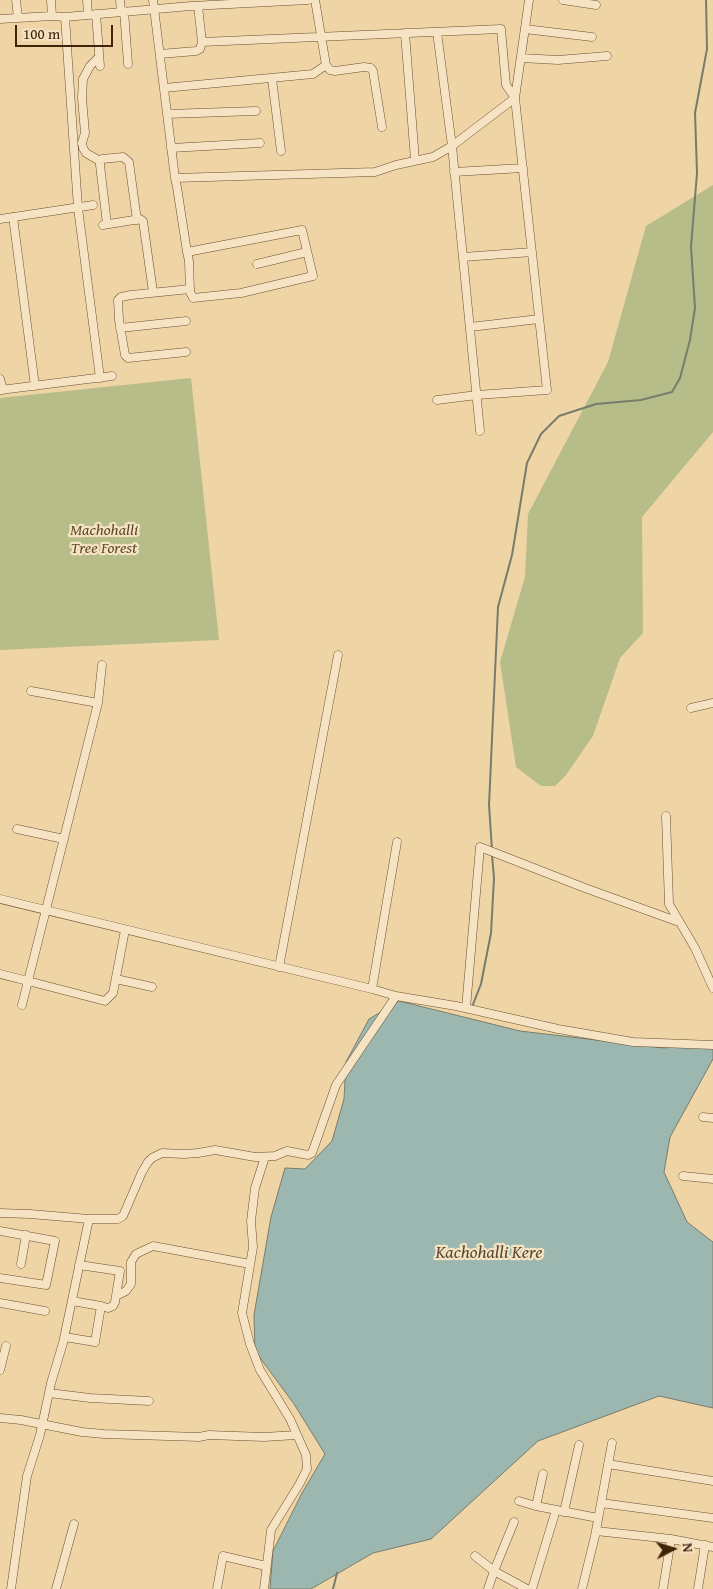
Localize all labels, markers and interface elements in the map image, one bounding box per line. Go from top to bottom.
scale bar [18,15,115,47]
text: 100 m [23,23,60,44]
park label: Machohalli Tree Forest [70,521,138,559]
water label: Kachohalli Kere [435,1242,543,1264]
north arrow [648,1524,698,1574]
text: N [678,1542,698,1553]

